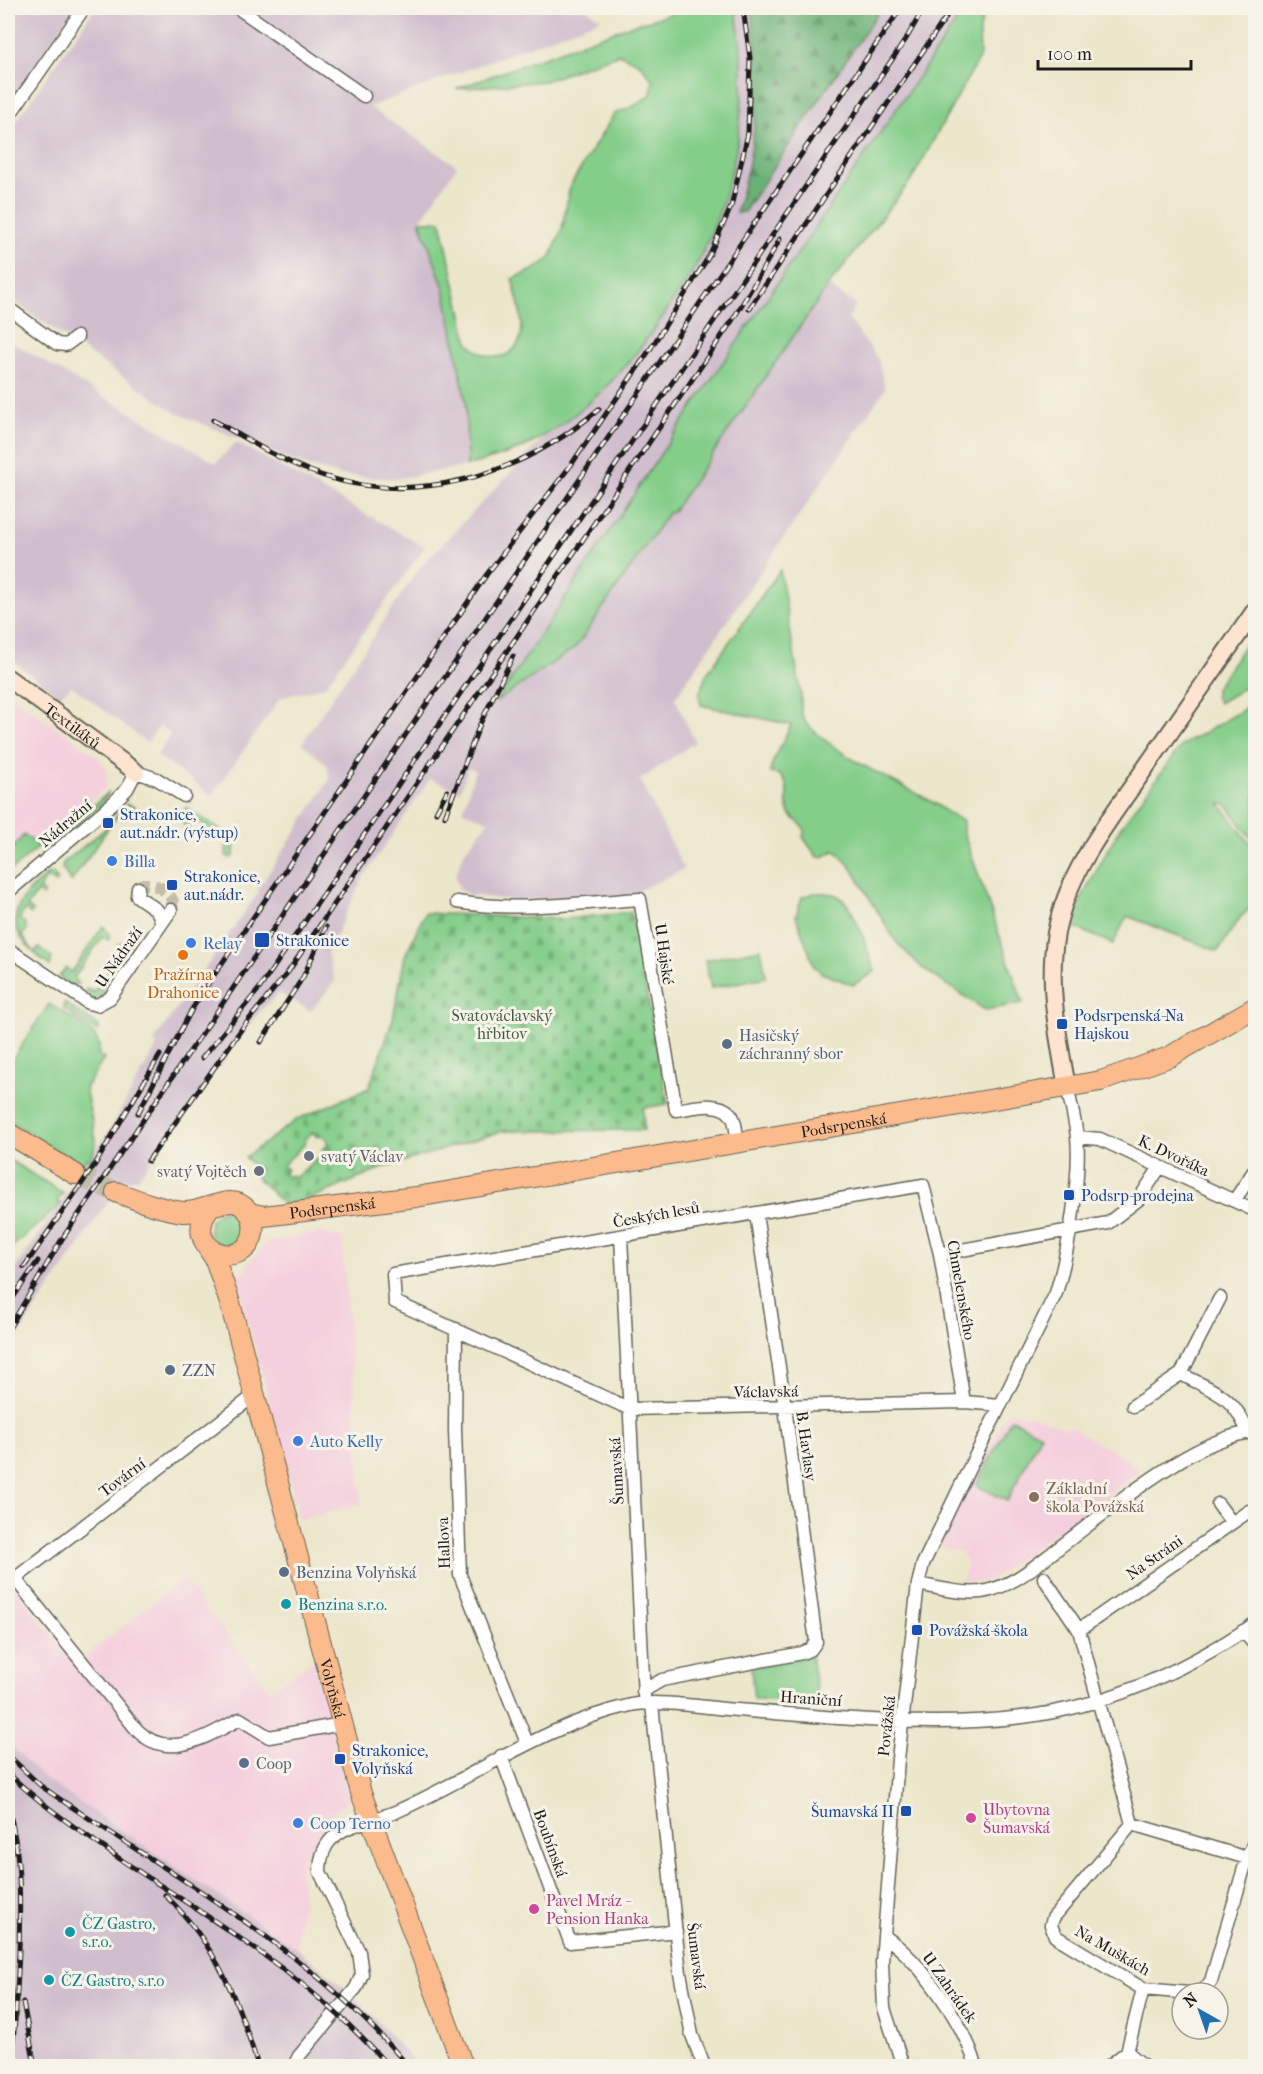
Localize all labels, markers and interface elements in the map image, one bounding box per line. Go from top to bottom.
scale bar [1038,33,1191,71]
text: 100 m [1047,44,1092,65]
street label: Textiláků [40,699,104,753]
street label: Nádražní [35,796,96,851]
place label: Strakonice, aut.nádr. (výstup) [120,805,238,842]
marker: Strakonice, aut.nádr. (výstup) [101,816,115,830]
place label: Billa [124,852,156,871]
marker: Billa [105,854,119,868]
place label: Strakonice, aut.nádr. [184,867,260,904]
marker: Strakonice, aut.nádr. [165,878,179,892]
street label: U Hajské [651,922,678,986]
street label: U Nádraží [91,923,146,991]
marker: Strakonice [253,931,271,949]
place label: Strakonice [276,931,349,950]
place label: Relay [203,934,243,953]
marker: Relay [184,936,198,950]
marker: Pražírna Drahonice [176,948,190,962]
place label: Pražírna Drahonice [147,965,219,1002]
park label: Svatováclavský hřbitov [451,1006,553,1043]
place label: Podsrpenská-Na Hajskou [1074,1006,1185,1043]
marker: Podsrpenská-Na Hajskou [1055,1017,1069,1031]
place label: Hasičský záchranný sbor [739,1026,843,1063]
marker: Hasičský záchranný sbor [720,1037,734,1051]
street label: Podsrpenská [799,1108,888,1142]
street label: K. Dvořáka [1135,1131,1213,1180]
place label: svatý Václav [321,1147,404,1166]
marker: svatý Václav [302,1149,316,1163]
place label: svatý Vojtěch [157,1162,247,1181]
marker: svatý Vojtěch [252,1164,266,1178]
place label: Podsrp-prodejna [1081,1186,1195,1205]
marker: Podsrp-prodejna [1062,1188,1076,1202]
street label: Podsrpenská [288,1193,377,1223]
street label: Českých lesů [611,1197,701,1231]
street label: Chmelenského [943,1239,980,1342]
place label: ZZN [182,1361,216,1380]
marker: ZZN [163,1363,177,1377]
street label: Václavská [732,1381,799,1402]
street label: B. Havlasy [792,1410,821,1483]
place label: Auto Kelly [309,1432,383,1451]
marker: Auto Kelly [291,1434,305,1448]
street label: Šumavská [604,1436,628,1505]
street label: Tovární [95,1454,149,1501]
place label: Základní škola Povážská [1046,1479,1145,1516]
marker: Základní škola Povážská [1027,1490,1041,1504]
street label: Hallova [433,1516,454,1569]
street label: Na Stráni [1122,1531,1187,1584]
place label: Benzina Volyňská [296,1563,417,1582]
marker: Benzina Volyňská [277,1565,291,1579]
place label: Benzina s.r.o. [298,1595,387,1614]
marker: Benzina s.r.o. [279,1597,293,1611]
place label: Povážská-škola [929,1621,1028,1640]
marker: Povážská-škola [910,1623,924,1637]
street label: Volyňská [315,1656,350,1721]
street label: Hraniční [779,1687,843,1710]
street label: Povážská [874,1694,899,1757]
place label: Strakonice, Volyňská [351,1741,428,1778]
marker: Strakonice, Volyňská [333,1752,347,1766]
place label: Coop [256,1754,292,1773]
marker: Coop [237,1756,251,1770]
place label: Ubytovna Šumavská [983,1800,1051,1837]
place label: Šumavská II [811,1801,894,1821]
marker: Šumavská II [899,1804,913,1818]
street label: Boubínská [529,1806,572,1880]
marker: Ubytovna Šumavská [964,1811,978,1825]
place label: Coop Terno [310,1814,391,1833]
marker: Coop Terno [291,1816,305,1830]
place label: Pavel Mráz - Pension Hanka [546,1891,649,1928]
marker: Pavel Mráz - Pension Hanka [527,1902,541,1916]
place label: ČZ Gastro, s.r.o. [82,1913,156,1951]
street label: Šumavská [683,1921,711,1991]
street label: Na Muškách [1072,1921,1154,1980]
marker: ČZ Gastro, s.r.o. [63,1925,77,1939]
street label: U Zahrádek [918,1948,981,2027]
place label: ČZ Gastro, s.r.o [61,1970,164,1990]
marker: ČZ Gastro, s.r.o [42,1973,56,1987]
north arrow [1170,1981,1230,2041]
text: N [1180,1988,1202,2011]

